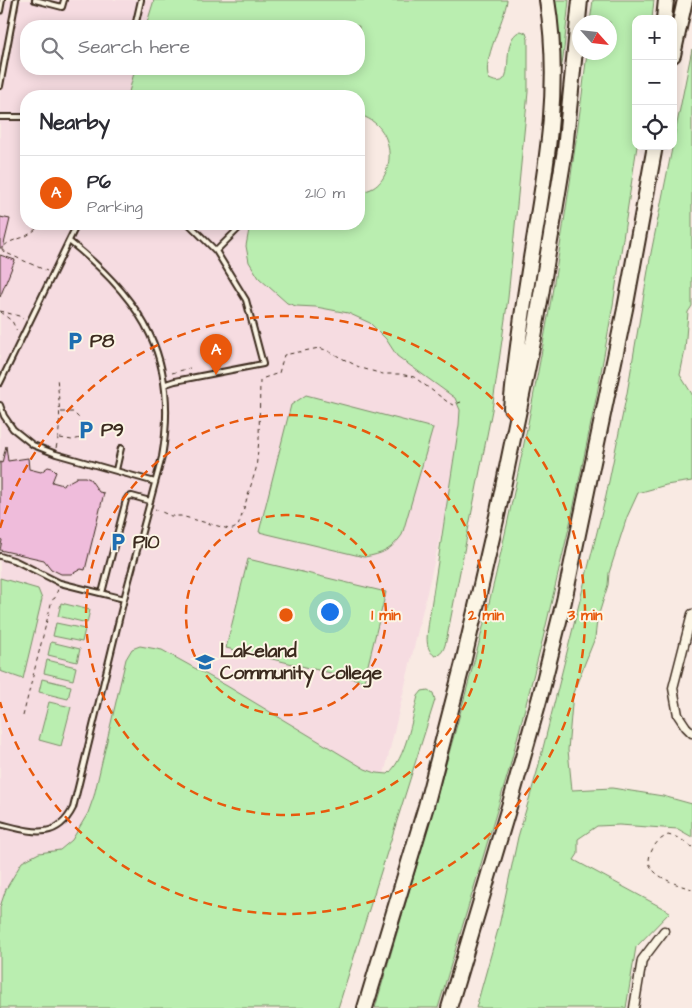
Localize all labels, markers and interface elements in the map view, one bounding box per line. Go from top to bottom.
north arrow [572,15,617,60]
map controls [632,15,677,150]
button: + [632,15,677,60]
search box [20,20,365,75]
icon: search [38,34,66,62]
text: Search here [78,34,190,61]
button: − [632,60,677,105]
button: locate [632,105,677,150]
text: Nearby [40,108,110,137]
text: P6 [87,169,111,196]
text: A [51,182,61,204]
text: 210 m [305,182,345,204]
text: Parking [87,196,143,218]
place label: P8 [90,328,115,355]
parking icon: P8 [64,330,86,352]
pin: A [200,334,232,375]
place label: P9 [101,417,124,444]
parking icon: P9 [75,419,97,441]
place label: P10 [133,529,160,556]
parking icon: P10 [107,531,129,553]
your location [317,599,343,625]
text: 1 min [371,605,401,626]
text: 2 min [467,605,505,626]
text: 3 min [566,605,603,626]
centre of rings [277,606,295,624]
place label: Lakeland Community College [220,638,383,688]
school or university icon: Lakeland Community College [194,651,216,673]

